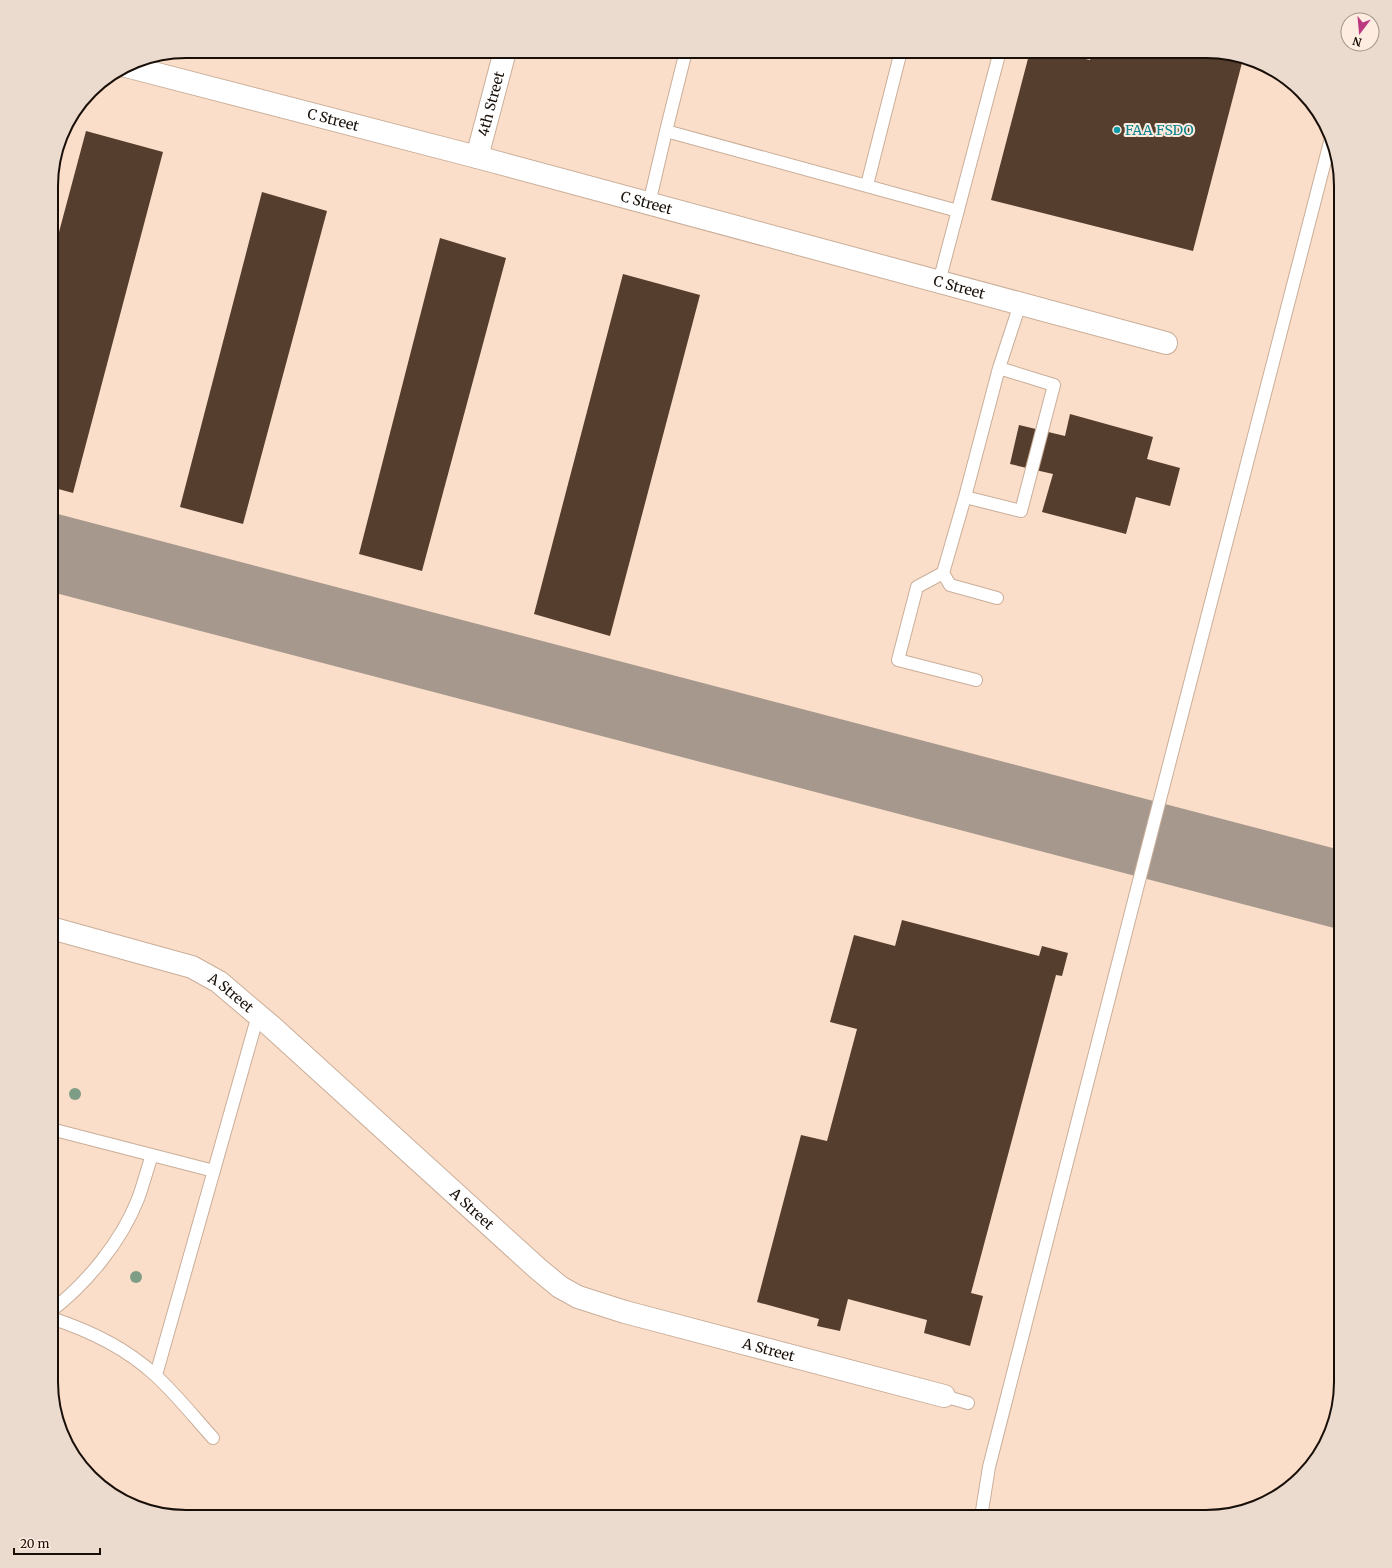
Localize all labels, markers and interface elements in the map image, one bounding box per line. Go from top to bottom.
north arrow [1340,12,1380,52]
text: N [1351,34,1363,50]
street label: 4th Street [474,69,508,138]
street label: C Street [305,104,361,135]
place label: FAA FSDO [1125,121,1194,139]
marker: FAA FSDO [1112,125,1122,135]
street label: C Street [619,187,675,218]
street label: C Street [931,272,987,303]
street label: A Street [204,968,258,1017]
street label: A Street [445,1184,498,1234]
street label: A Street [739,1334,797,1365]
scale bar [14,1530,100,1556]
text: 20 m [20,1536,49,1551]

